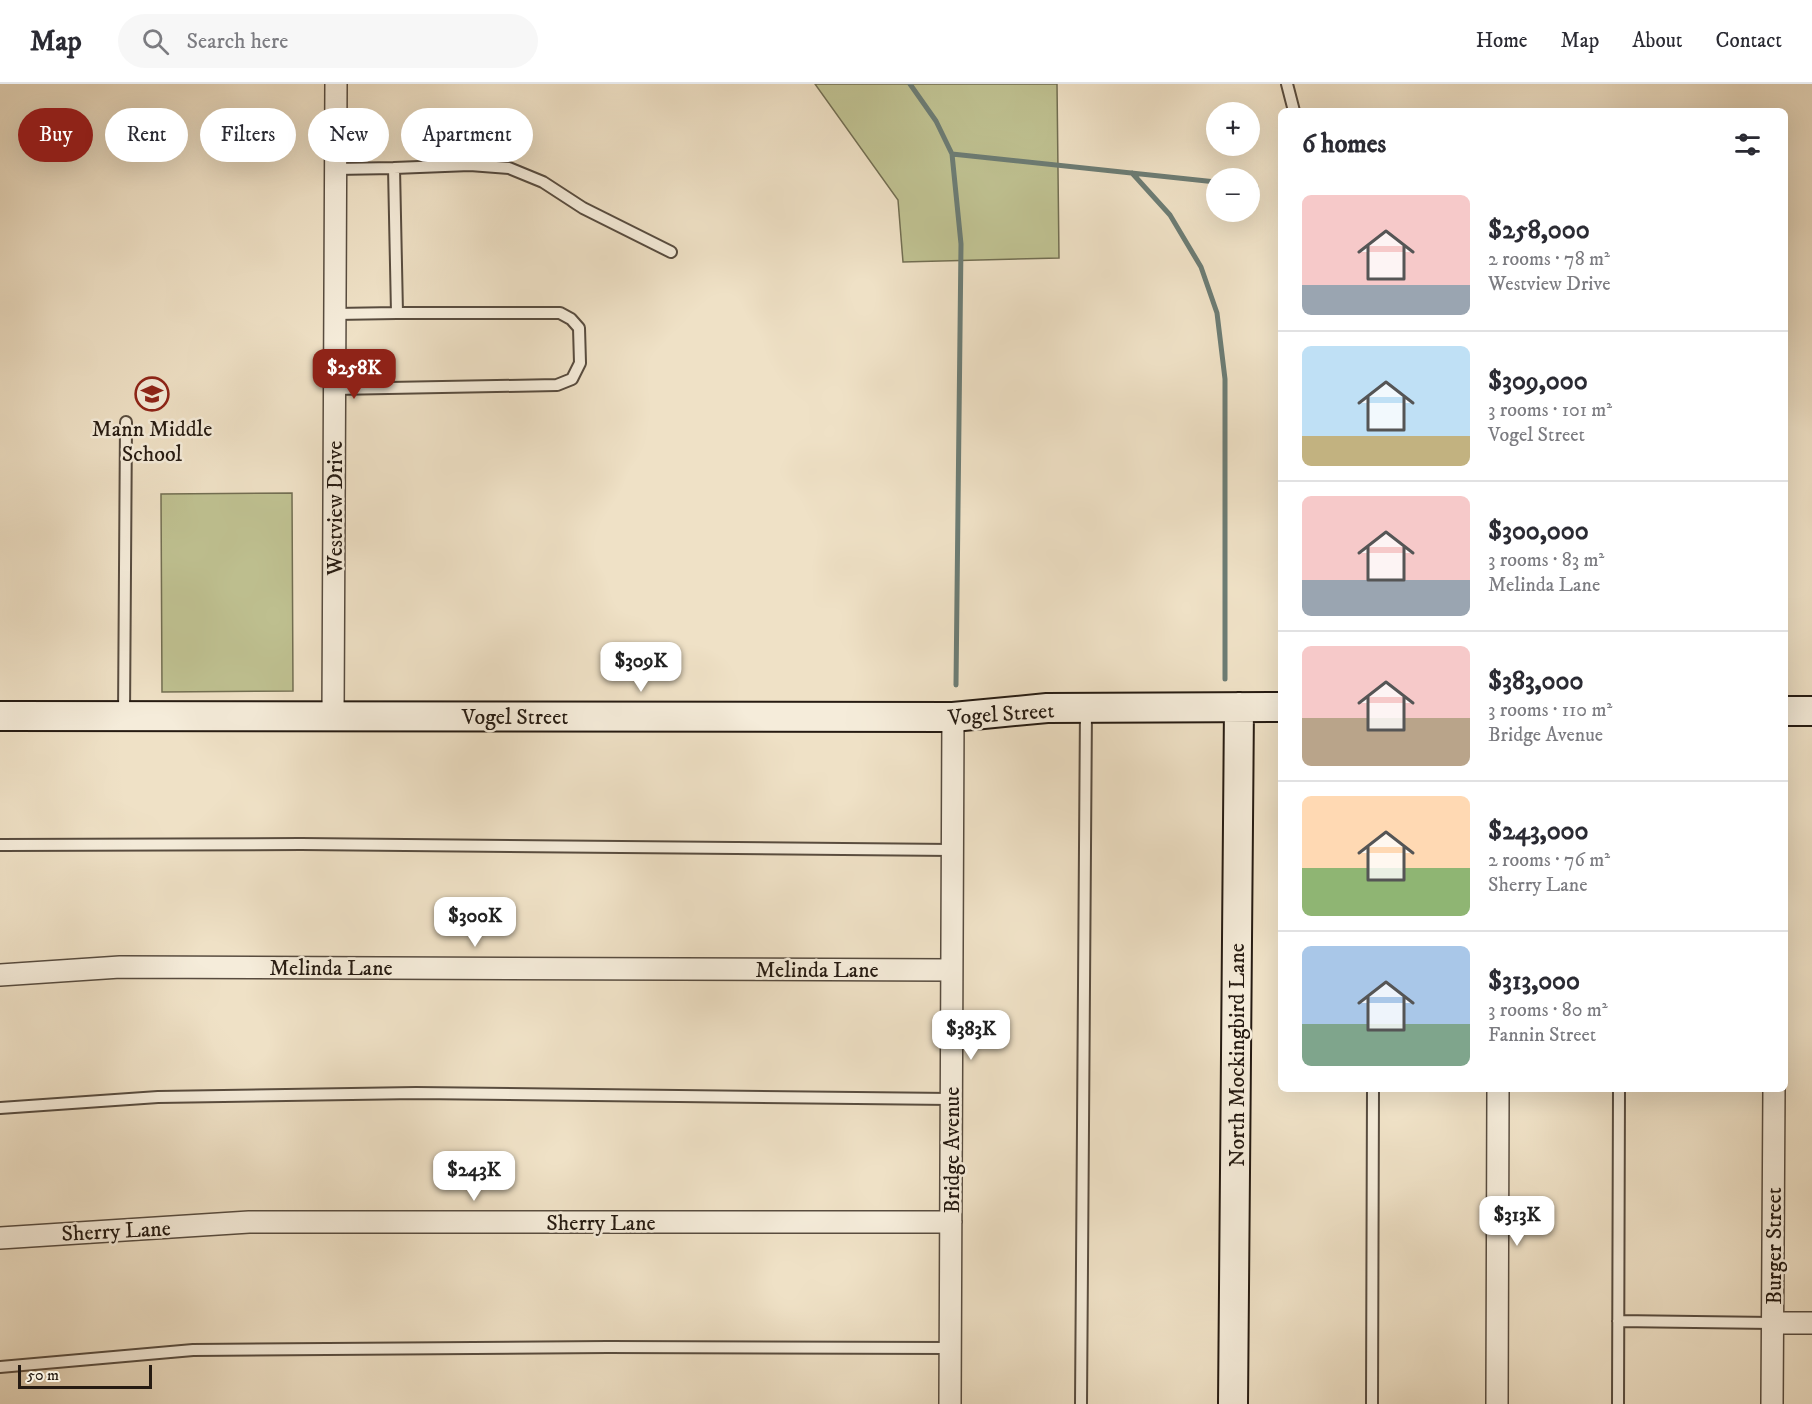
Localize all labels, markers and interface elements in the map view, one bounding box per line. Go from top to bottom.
search box [118,14,538,68]
text: Map [30,24,82,59]
icon: search [139,25,172,58]
text: Search here [187,28,288,55]
text: Home [1476,28,1528,54]
text: Map [1561,28,1599,54]
text: About [1632,28,1683,54]
text: Contact [1716,28,1782,54]
map controls [1206,102,1260,222]
button: + [1206,102,1260,156]
chip: Buy [18,108,93,162]
chip: Rent [105,108,188,162]
chip: Filters [200,108,296,162]
chip: New [308,108,389,162]
chip: Apartment [401,108,533,162]
text: 6 homes [1302,128,1386,161]
icon: filters [1731,128,1764,161]
button: − [1206,168,1260,222]
text: $258,000 [1488,214,1590,247]
icon: home [1350,219,1422,291]
text: 2 rooms · 78 m² [1488,247,1610,272]
text: Westview Drive [1488,272,1611,297]
pin: $258K [312,349,396,400]
text: $258K [327,356,381,381]
text: $309,000 [1488,365,1588,398]
icon: home [1350,370,1422,442]
school or university icon: Mann Middle School [134,376,170,412]
text: 3 rooms · 101 m² [1488,398,1612,423]
place label: Mann Middle School [92,416,212,468]
text: Vogel Street [1488,423,1585,448]
street label: Westview Drive [322,441,349,576]
text: $300,000 [1488,515,1589,548]
icon: home [1350,520,1422,592]
text: 3 rooms · 83 m² [1488,548,1604,573]
text: Melinda Lane [1488,573,1600,598]
pin: $309K [599,642,683,693]
text: $309K [614,649,668,674]
text: $383,000 [1488,665,1584,698]
icon: home [1350,670,1422,742]
street label: Vogel Street [946,697,1055,732]
text: 3 rooms · 110 m² [1488,698,1612,723]
street label: Vogel Street [461,704,568,731]
text: Bridge Avenue [1488,723,1603,748]
text: $243,000 [1488,815,1589,848]
icon: home [1350,820,1422,892]
text: 2 rooms · 76 m² [1488,848,1610,873]
text: Sherry Lane [1488,873,1587,898]
pin: $300K [433,897,517,948]
text: $300K [448,904,502,929]
street label: North Mockingbird Lane [1224,943,1251,1167]
street label: Melinda Lane [269,955,393,982]
street label: Melinda Lane [755,957,879,984]
text: $313,000 [1488,965,1580,998]
icon: home [1350,970,1422,1042]
text: 3 rooms · 80 m² [1488,998,1608,1023]
pin: $383K [929,1010,1013,1061]
text: $383K [946,1017,996,1042]
text: Fannin Street [1488,1023,1596,1048]
street label: Bridge Avenue [939,1087,966,1213]
pin: $243K [432,1151,516,1202]
text: $243K [447,1158,501,1183]
street label: Burger Street [1761,1187,1788,1305]
pin: $313K [1475,1196,1559,1247]
text: $313K [1493,1203,1541,1228]
street label: Sherry Lane [546,1210,656,1237]
street label: Sherry Lane [61,1215,171,1248]
scale bar [18,1362,152,1390]
text: 50 m [27,1365,59,1385]

